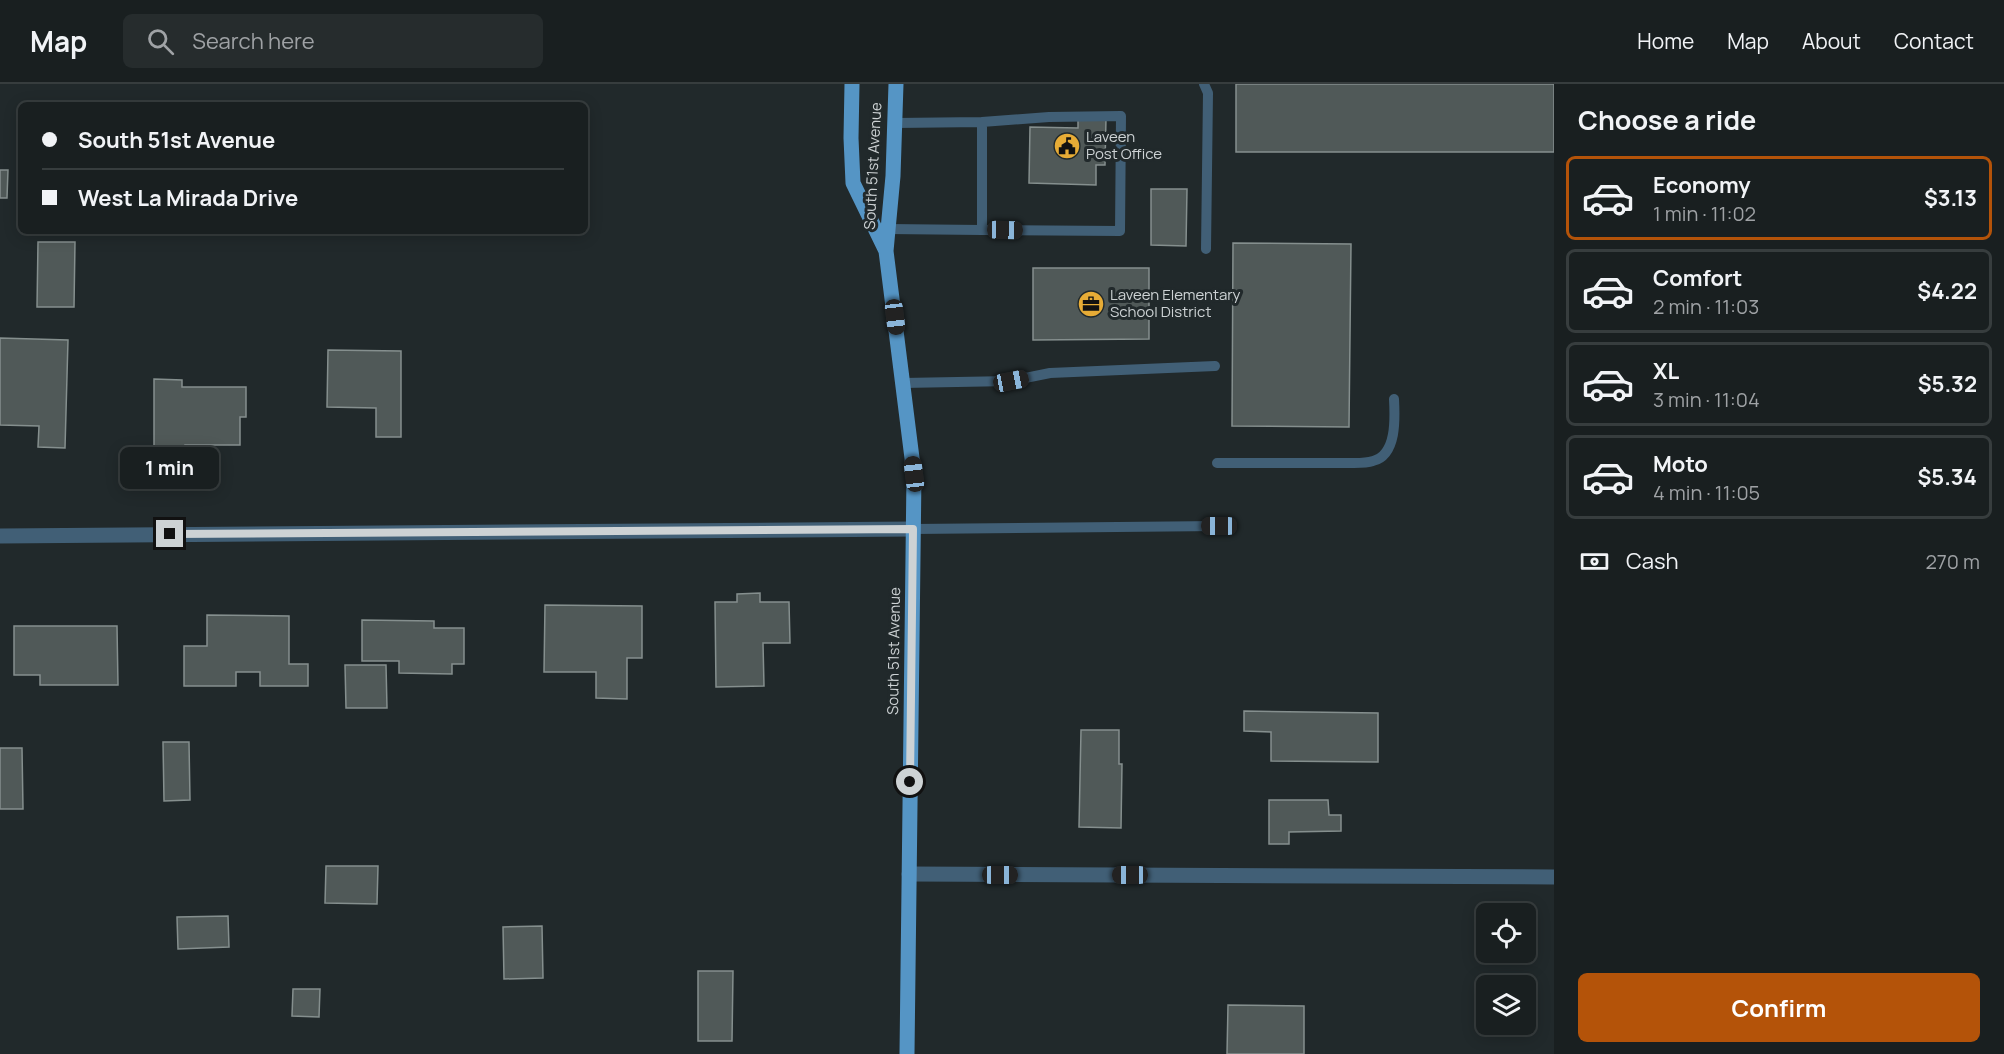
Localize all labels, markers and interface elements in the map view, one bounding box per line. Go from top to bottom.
search box [123,14,543,68]
text: Map [30,22,87,60]
icon: search [144,25,177,58]
text: Search here [192,26,315,56]
text: Home [1637,27,1694,55]
text: Map [1727,27,1769,55]
text: About [1802,27,1861,55]
text: Contact [1894,27,1974,55]
street label: South 51st Avenue [859,101,886,230]
text: Choose a ride [1578,101,1756,138]
text: South 51st Avenue [78,125,275,155]
place label: Laveen Post Office [1086,126,1162,164]
public building icon: Laveen Post Office [1052,131,1082,161]
text: Economy [1653,170,1751,200]
icon: car [1581,171,1635,225]
text: West La Mirada Drive [78,183,298,213]
text: $3.13 [1924,183,1977,213]
text: 1 min · 11:02 [1653,200,1756,227]
car [987,221,1023,239]
text: Comfort [1653,263,1742,293]
icon: car [1581,264,1635,318]
text: $4.22 [1917,276,1977,306]
place label: Laveen Elementary School District [1110,284,1241,322]
office icon: Laveen Elementary School District [1076,289,1106,319]
text: 2 min · 11:03 [1653,293,1759,320]
car [884,298,906,336]
text: XL [1653,356,1679,386]
icon: car [1581,357,1635,411]
car [992,369,1030,393]
text: $5.32 [1918,369,1977,399]
text: 3 min · 11:04 [1653,386,1760,413]
callout: 1 min [120,447,219,489]
text: Moto [1653,449,1708,479]
icon: car [1581,450,1635,504]
text: 1 min [145,454,194,481]
car [903,455,925,493]
text: $5.34 [1917,462,1977,492]
text: 4 min · 11:05 [1653,479,1760,506]
car [1201,517,1237,535]
route end [156,520,183,547]
icon: cash [1578,545,1611,578]
text: Cash [1626,546,1679,576]
text: 270 m [1925,548,1980,575]
street label: South 51st Avenue [882,587,905,715]
route start [896,768,923,795]
car [982,866,1018,884]
car [1112,866,1148,884]
map controls [1476,903,1536,1035]
button: locate [1476,903,1536,963]
button: Confirm [1578,973,1980,1042]
button: layers [1476,975,1536,1035]

